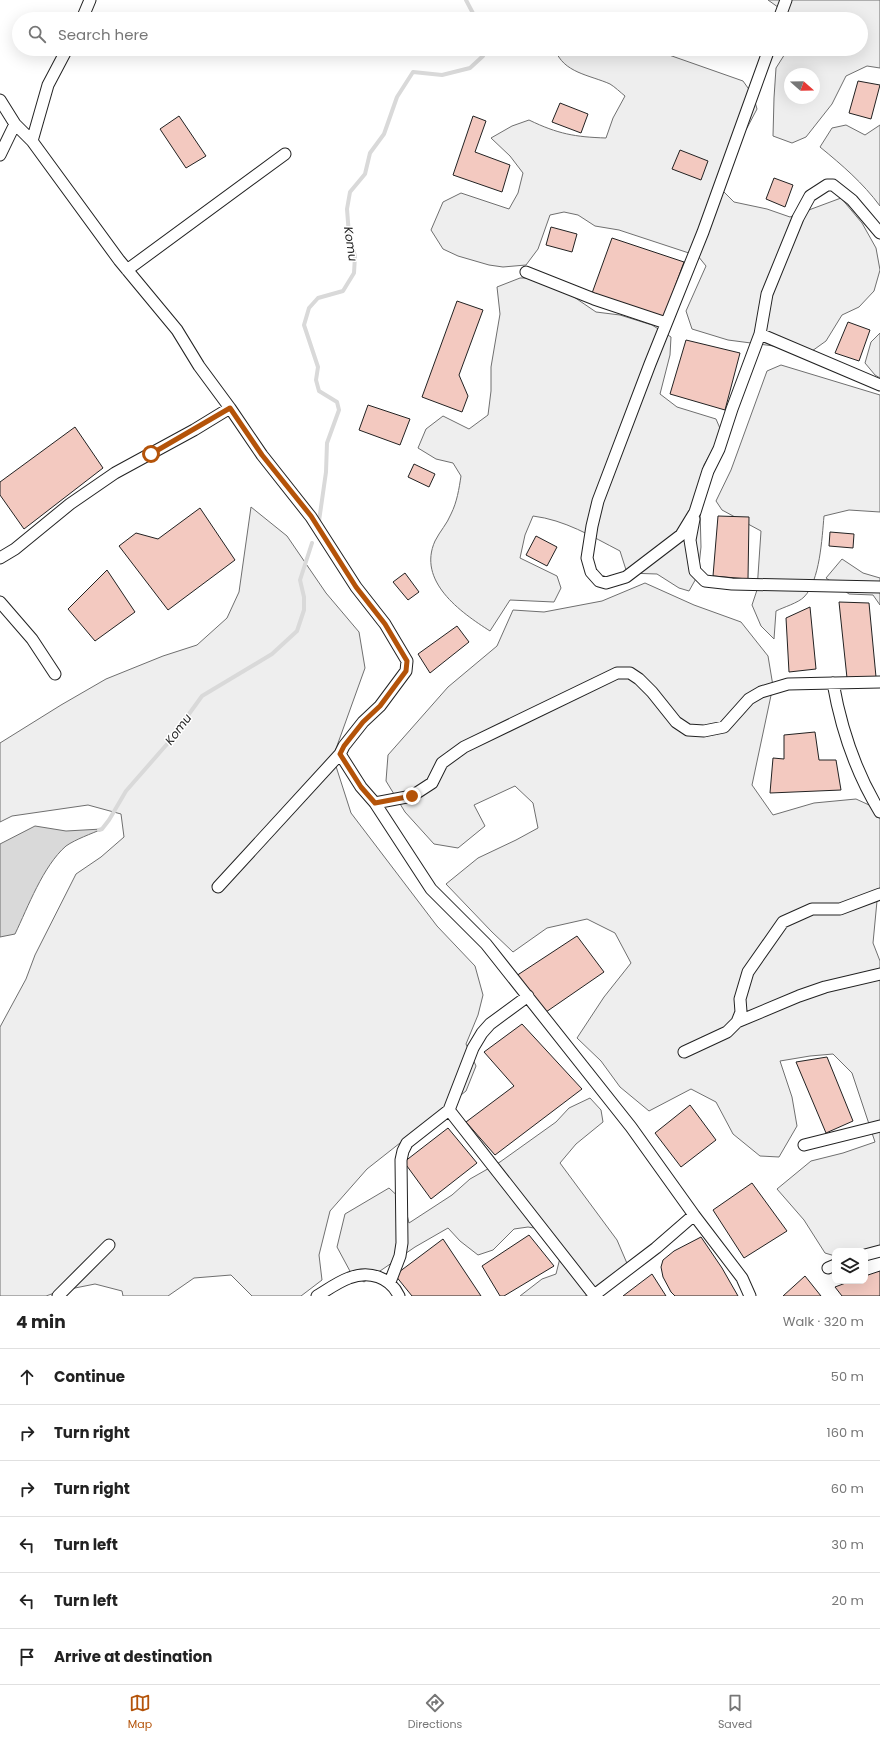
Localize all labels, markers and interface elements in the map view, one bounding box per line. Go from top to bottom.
search box [12,12,868,56]
icon: search [26,23,48,45]
text: Search here [58,24,148,45]
north arrow [784,68,820,104]
water label: Komu [340,226,362,263]
route start [142,445,160,463]
water label: Komu [161,710,195,748]
route end [403,787,421,805]
map controls [832,1248,868,1284]
button: layers [832,1248,868,1284]
text: 4 min [16,1310,66,1334]
text: Walk · 320 m [783,1312,864,1331]
icon: ahead [16,1366,38,1388]
text: Continue [54,1366,125,1387]
text: 50 m [831,1367,864,1386]
icon: right [16,1422,38,1444]
text: Turn right [54,1422,130,1443]
text: 160 m [827,1423,864,1442]
icon: right [16,1478,38,1500]
text: Turn right [54,1478,130,1499]
text: 60 m [831,1479,864,1498]
icon: left [16,1534,38,1556]
text: Turn left [54,1534,118,1555]
text: 30 m [831,1535,864,1554]
icon: left [16,1590,38,1612]
text: Turn left [54,1590,118,1611]
text: 20 m [831,1591,864,1610]
icon: arrive [16,1646,38,1668]
text: Arrive at destination [54,1646,212,1667]
tab: Map [128,1692,152,1733]
tab: Directions [408,1692,462,1733]
tab: Saved [718,1692,752,1733]

